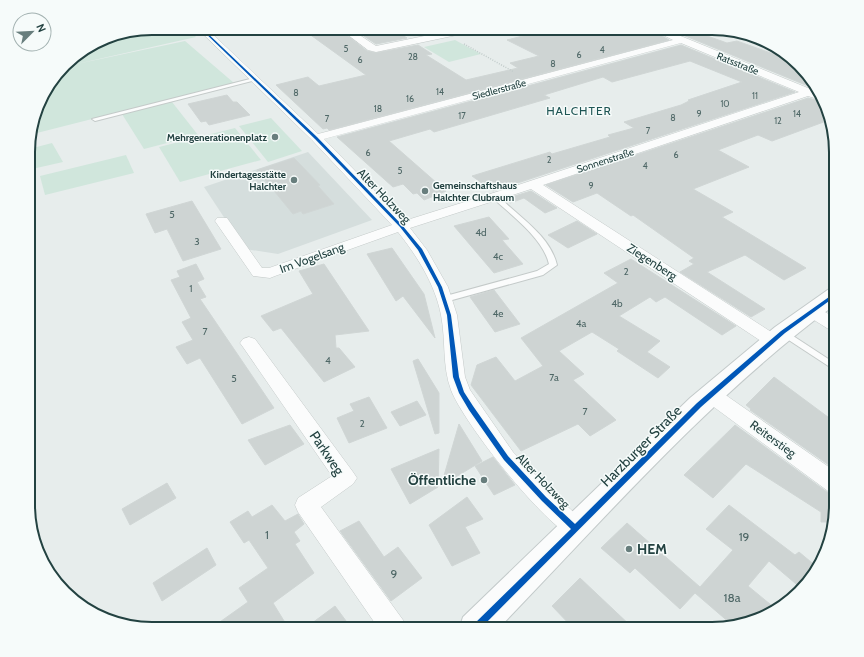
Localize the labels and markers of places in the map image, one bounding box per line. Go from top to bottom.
place label: Mehrgenerationenplatz [167,131,267,144]
marker: Mehrgenerationenplatz [270,132,280,142]
place label: Kindertagesstätte Halchter [210,168,287,193]
marker: Kindertagesstätte Halchter [289,175,299,185]
place label: Gemeinschaftshaus Halchter Clubraum [433,179,517,204]
marker: Gemeinschaftshaus Halchter Clubraum [420,186,430,196]
place label: Öffentliche [408,471,476,489]
marker: Öffentliche [479,475,489,485]
place label: HEM [637,540,667,558]
marker: HEM [624,544,634,554]

